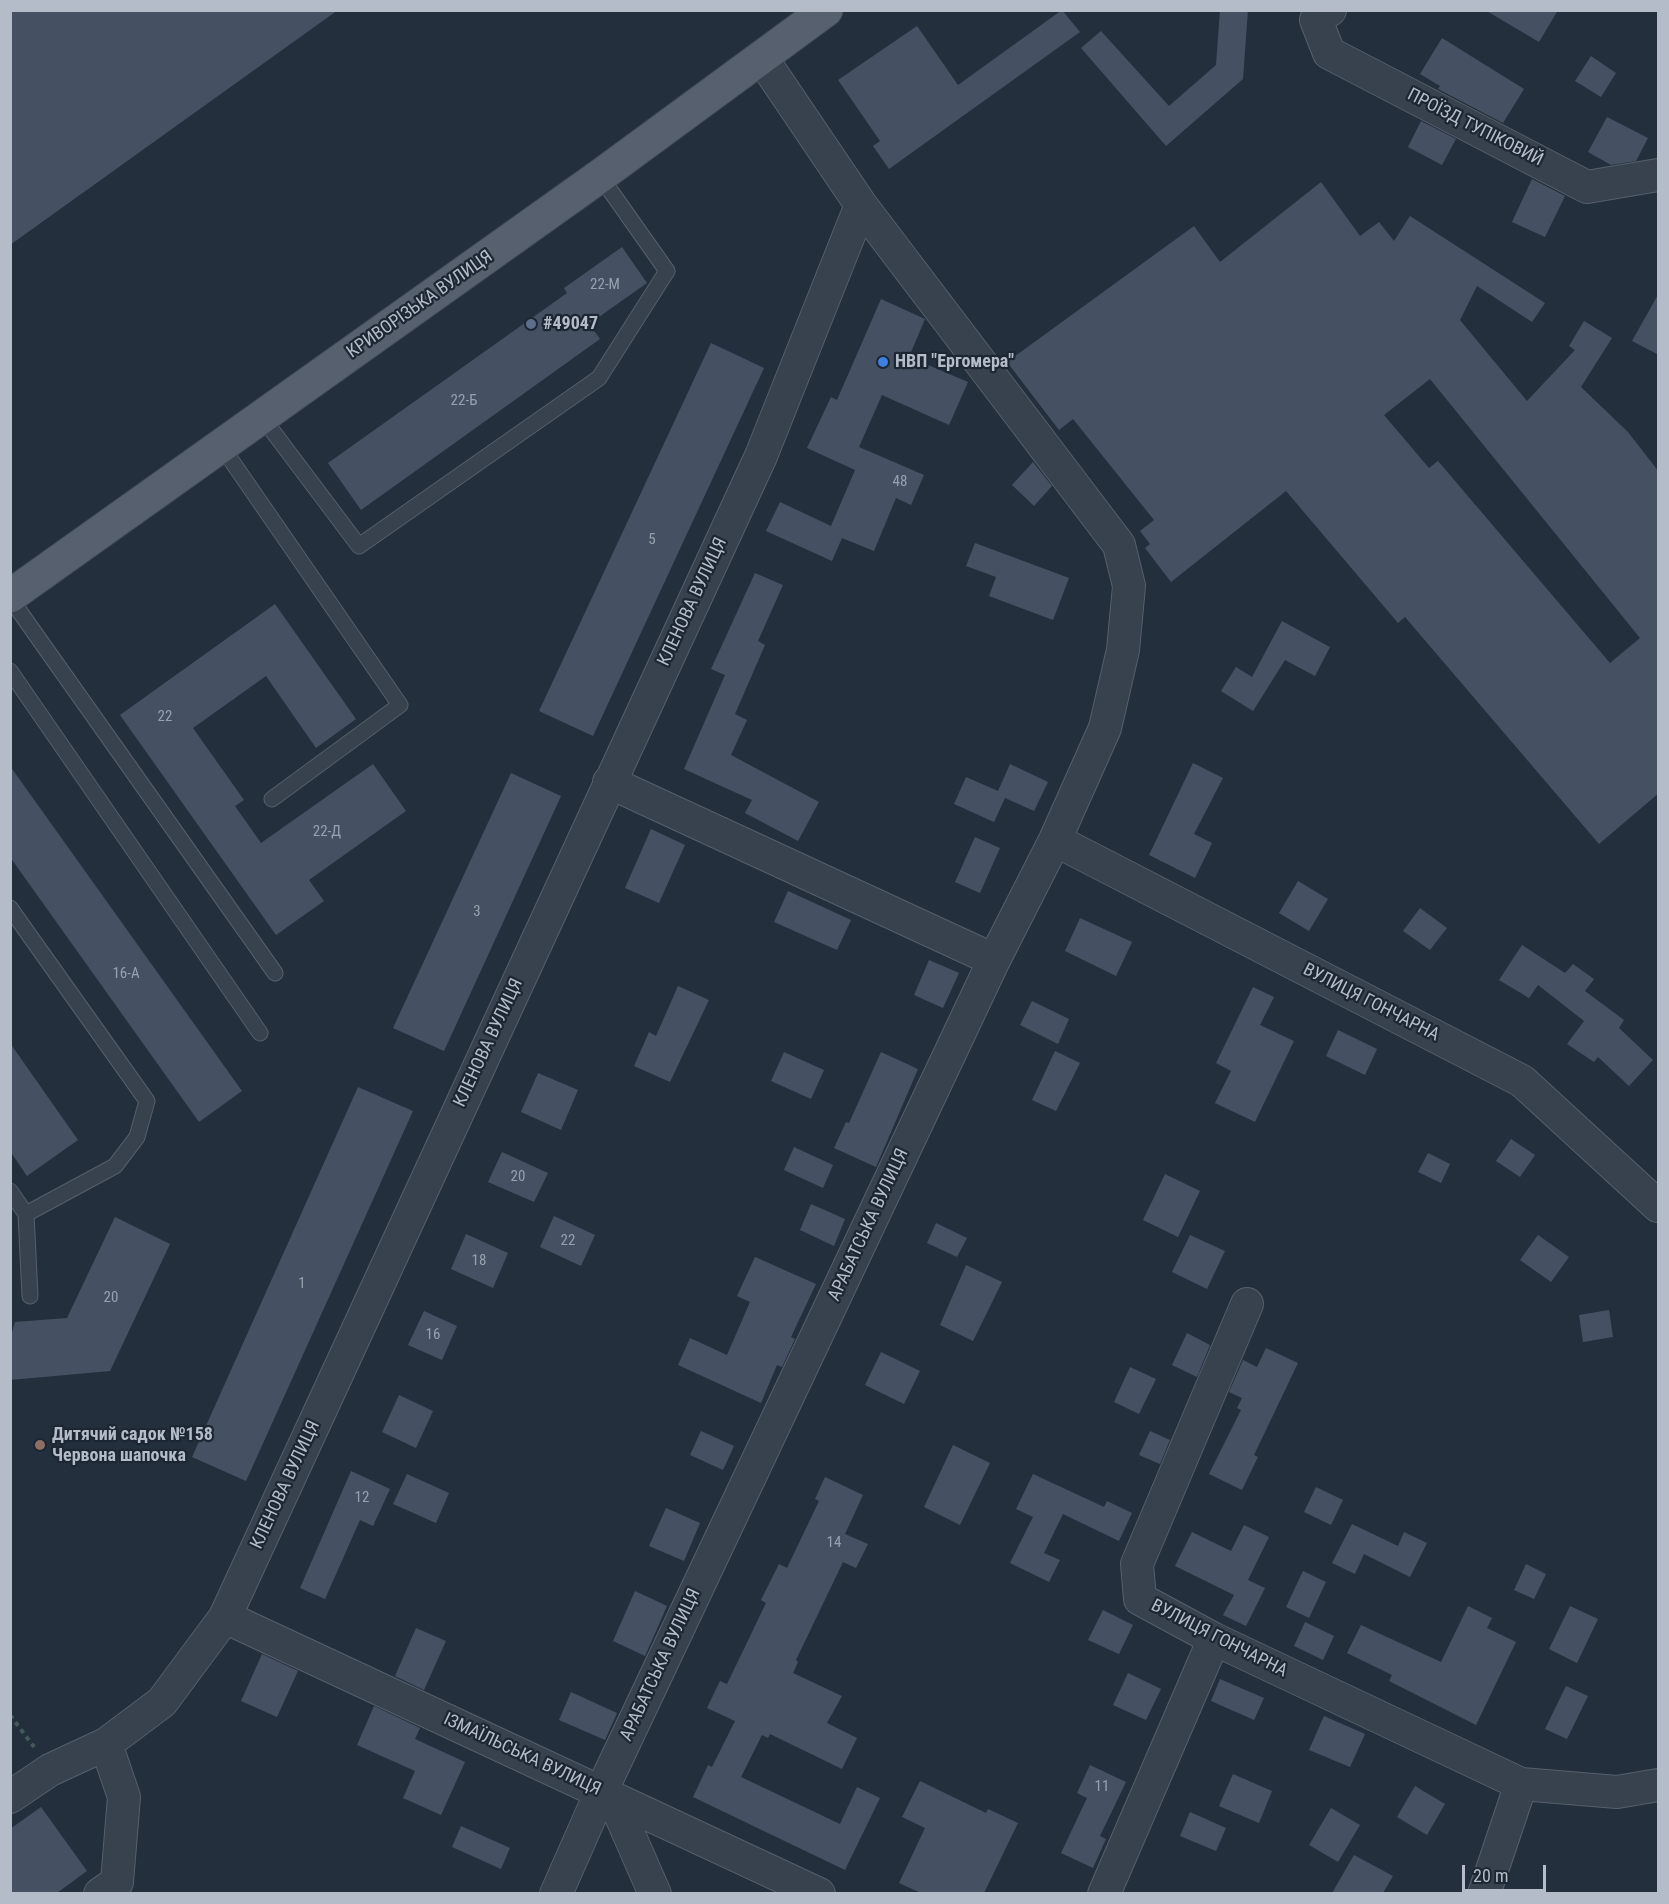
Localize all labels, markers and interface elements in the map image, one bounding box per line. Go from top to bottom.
street label: ПРОЇЗД ТУПІКОВИЙ [1404,84,1546,172]
street label: КРИВОРІЗЬКА ВУЛИЦЯ [343,247,497,363]
house number: 22-М [590,276,620,294]
place label: #49047 [543,313,598,335]
marker: #49047 [524,317,538,331]
place label: НВП "Ергомера" [895,351,1014,373]
marker: НВП "Ергомера" [876,355,890,369]
house number: 22-Б [451,392,477,410]
house number: 48 [893,473,907,491]
house number: 5 [648,531,656,549]
street label: КЛЕНОВА ВУЛИЦЯ [654,534,732,670]
house number: 22 [158,708,172,726]
house number: 22-Д [313,823,341,841]
house number: 3 [473,903,481,921]
street label: ВУЛИЦЯ ГОНЧАРНА [1299,959,1443,1047]
house number: 16-А [112,965,140,983]
street label: КЛЕНОВА ВУЛИЦЯ [450,975,528,1111]
street label: АРАБАТСЬКА ВУЛИЦЯ [824,1145,914,1305]
house number: 20 [511,1168,525,1186]
house number: 22 [561,1232,575,1250]
house number: 18 [472,1252,486,1270]
house number: 1 [298,1275,306,1293]
house number: 20 [104,1289,118,1307]
house number: 16 [426,1326,440,1344]
street label: КЛЕНОВА ВУЛИЦЯ [247,1417,325,1553]
place label: Дитячий садок №158 Червона шапочка [52,1424,213,1466]
marker: Дитячий садок №158 Червона шапочка [33,1438,47,1452]
house number: 12 [355,1489,369,1507]
house number: 14 [827,1534,841,1552]
street label: АРАБАТСЬКА ВУЛИЦЯ [616,1585,706,1745]
street label: ВУЛИЦЯ ГОНЧАРНА [1147,1595,1291,1683]
street label: ІЗМАЇЛЬСЬКА ВУЛИЦЯ [440,1709,604,1801]
house number: 11 [1095,1778,1109,1796]
scale bar [1465,1853,1549,1891]
text: 20 m [1473,1865,1508,1886]

